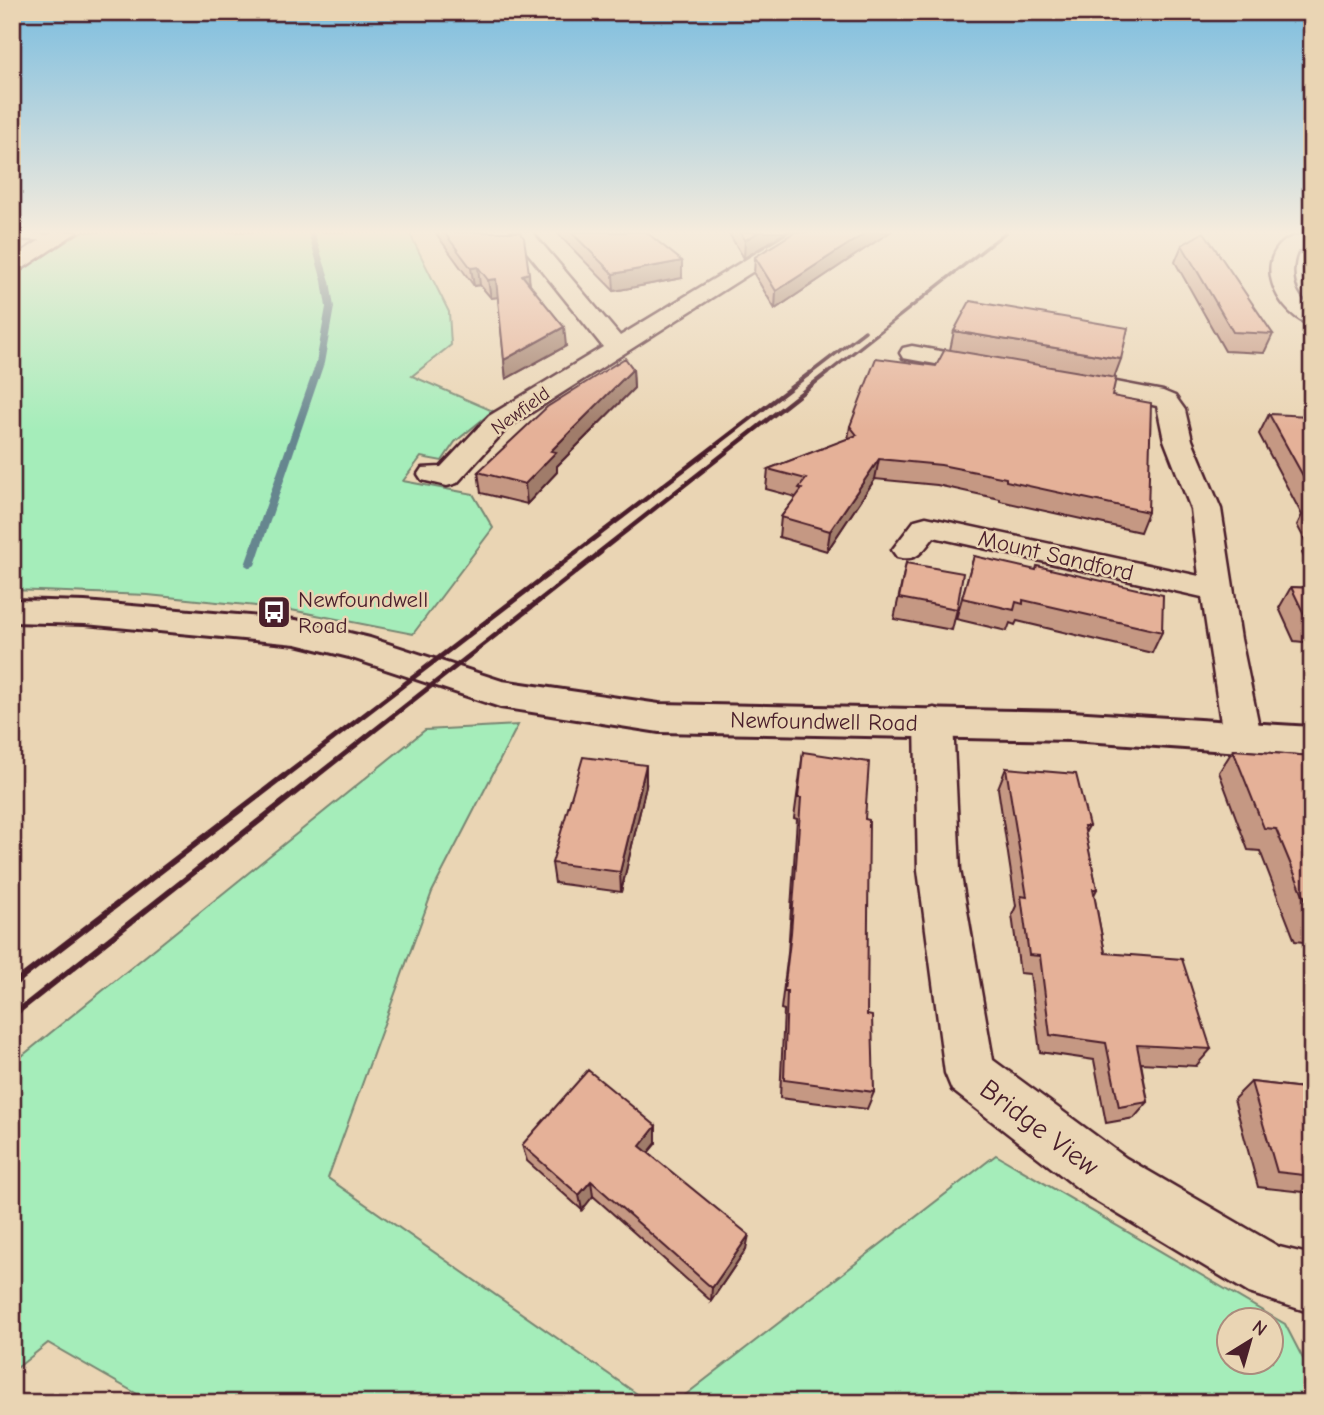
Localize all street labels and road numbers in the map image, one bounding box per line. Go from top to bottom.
street label: Newfield [487,382,554,439]
street label: Mount Sandford [976,525,1136,586]
street label: Newfoundwell Road [730,706,918,737]
street label: Bridge View [974,1073,1105,1183]

